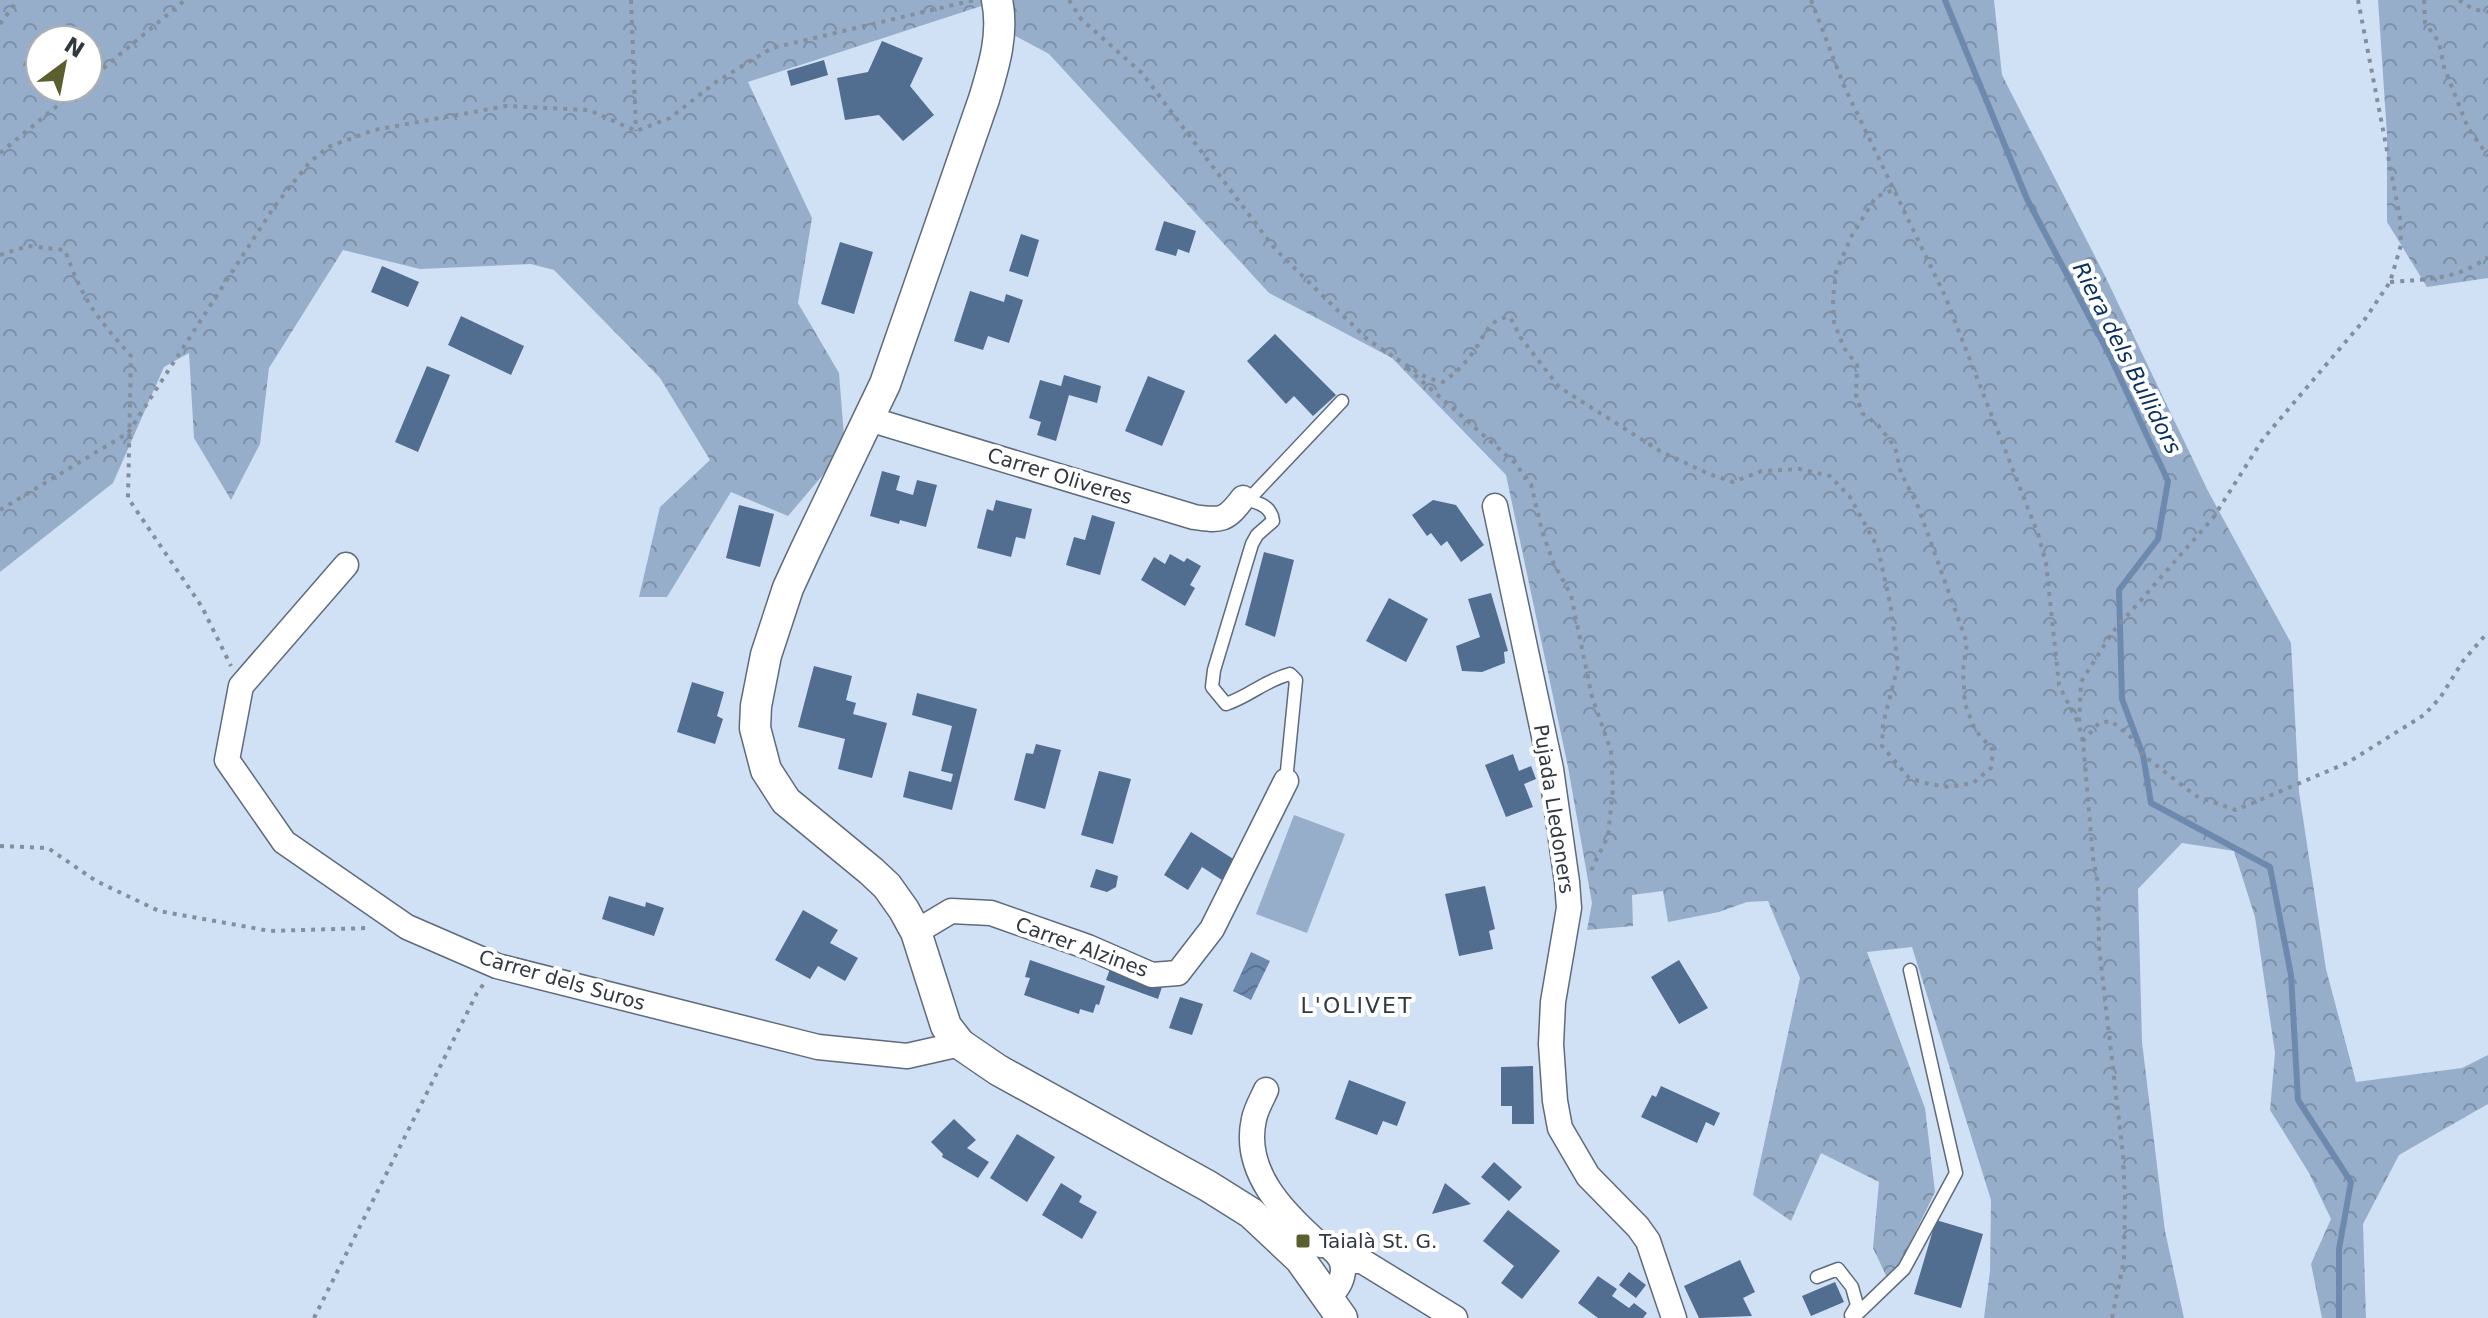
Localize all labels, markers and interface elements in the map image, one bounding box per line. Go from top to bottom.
north arrow [24,24,104,104]
text: N [60,32,89,63]
water label: Riera dels Bullidors [2068,258,2186,458]
street label: Carrer Oliveres [985,443,1135,509]
street label: Pujada Lledoners [1529,723,1579,895]
street label: Carrer Alzines [1012,912,1152,982]
street label: Carrer dels Suros [476,945,648,1015]
district label: L'OLIVET [1301,993,1413,1018]
place label: Taialà St. G. [1318,1229,1437,1253]
marker: Taialà St. G. [1294,1232,1312,1250]

